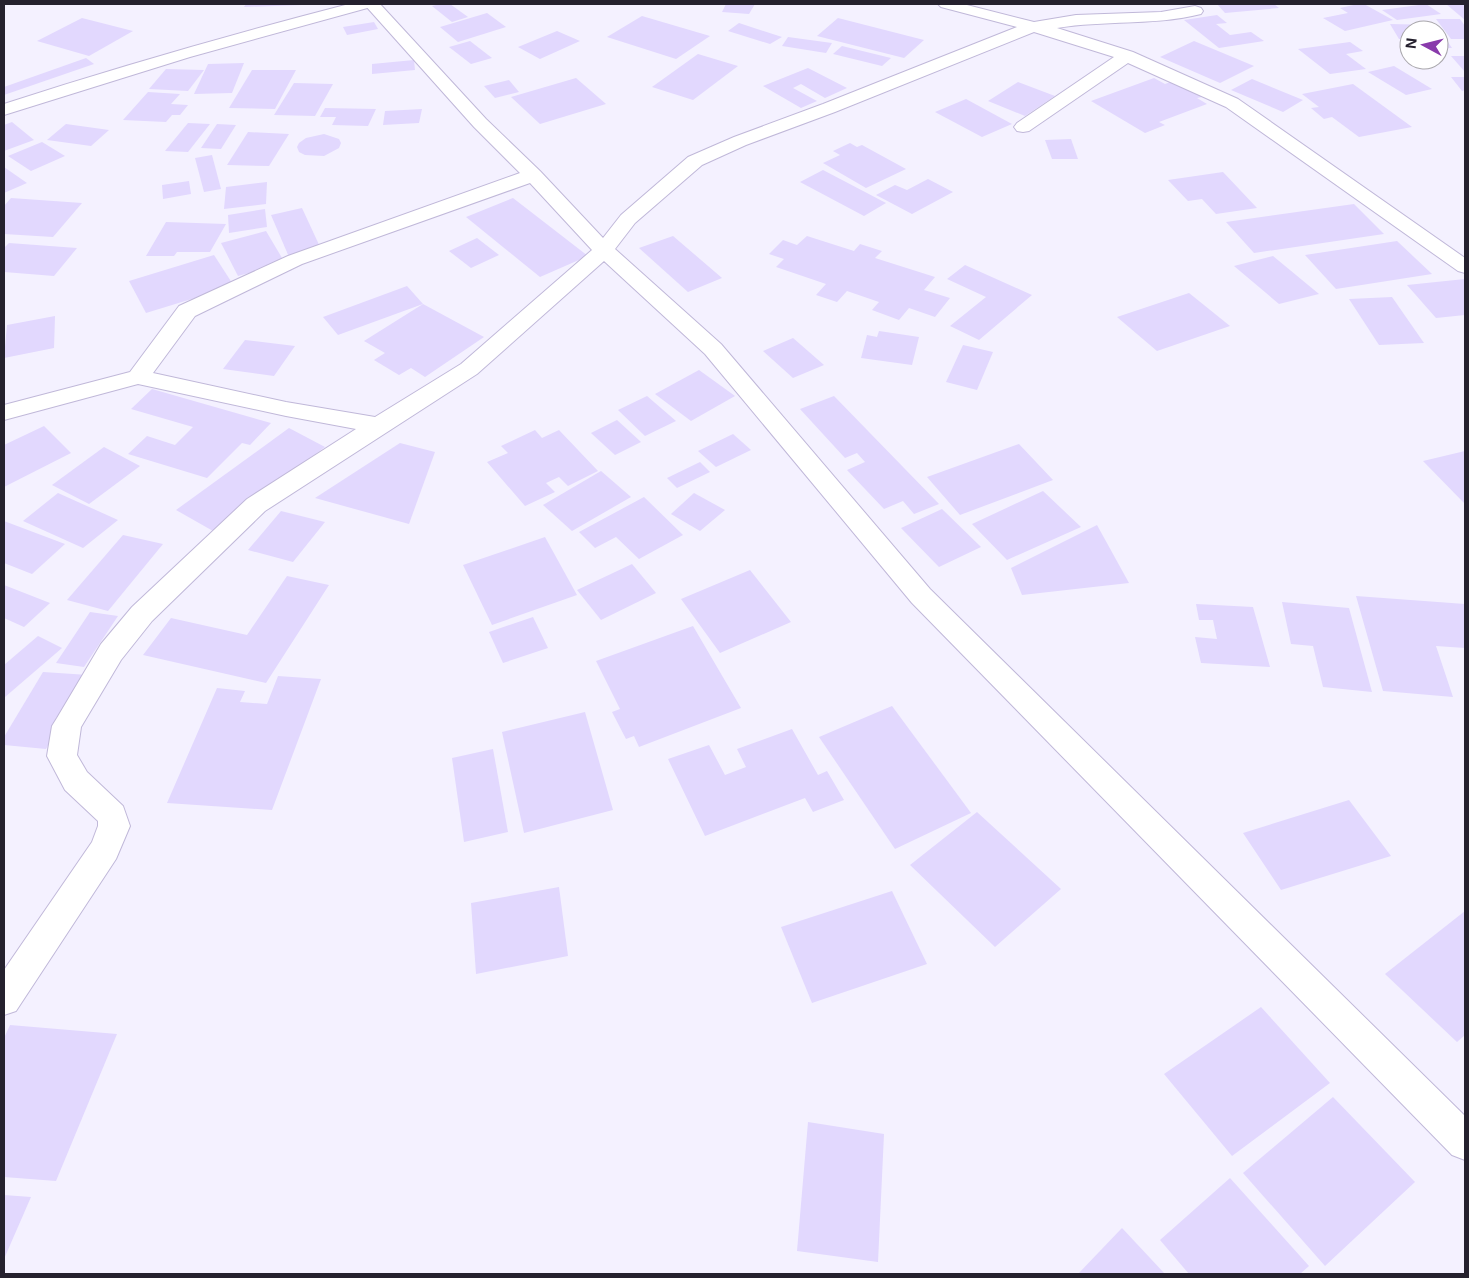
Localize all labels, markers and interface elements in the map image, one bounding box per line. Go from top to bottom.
north arrow [1399,20,1449,70]
text: N [1402,37,1420,50]

